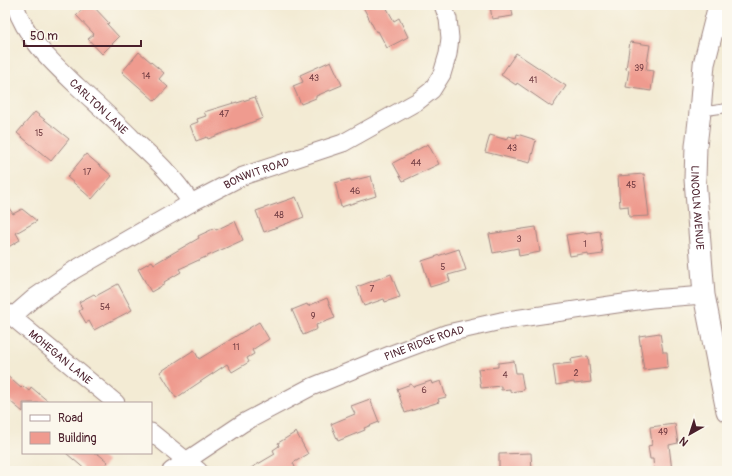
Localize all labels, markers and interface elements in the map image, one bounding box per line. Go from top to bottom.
scale bar [24,22,141,48]
text: 50 m [30,29,58,44]
house number: 39 [634,63,644,74]
house number: 14 [142,71,151,82]
house number: 43 [309,73,319,84]
house number: 41 [529,75,537,86]
street label: CARLTON LANE [67,76,131,137]
house number: 47 [219,109,229,120]
house number: 15 [35,128,43,139]
house number: 43 [507,143,517,154]
street label: BONWIT ROAD [221,155,291,191]
house number: 44 [411,158,422,169]
street label: LINCOLN AVENUE [688,165,707,251]
house number: 17 [83,167,91,178]
house number: 45 [626,180,636,191]
house number: 46 [350,186,360,197]
house number: 48 [274,210,284,221]
house number: 3 [516,234,522,245]
house number: 1 [583,239,587,250]
house number: 5 [441,262,446,273]
house number: 7 [370,284,375,295]
house number: 54 [100,302,111,313]
house number: 9 [311,311,316,322]
street label: PINE RIDGE ROAD [382,323,465,363]
street label: MOHEGAN LANE [26,327,95,387]
house number: 11 [232,342,240,353]
house number: 2 [573,368,579,379]
house number: 4 [502,370,508,381]
house number: 6 [421,385,427,396]
legend [22,402,152,454]
text: Road [58,411,83,426]
north arrow [670,414,710,454]
house number: 49 [658,427,668,438]
text: Building [58,431,97,446]
text: N [677,434,691,449]

